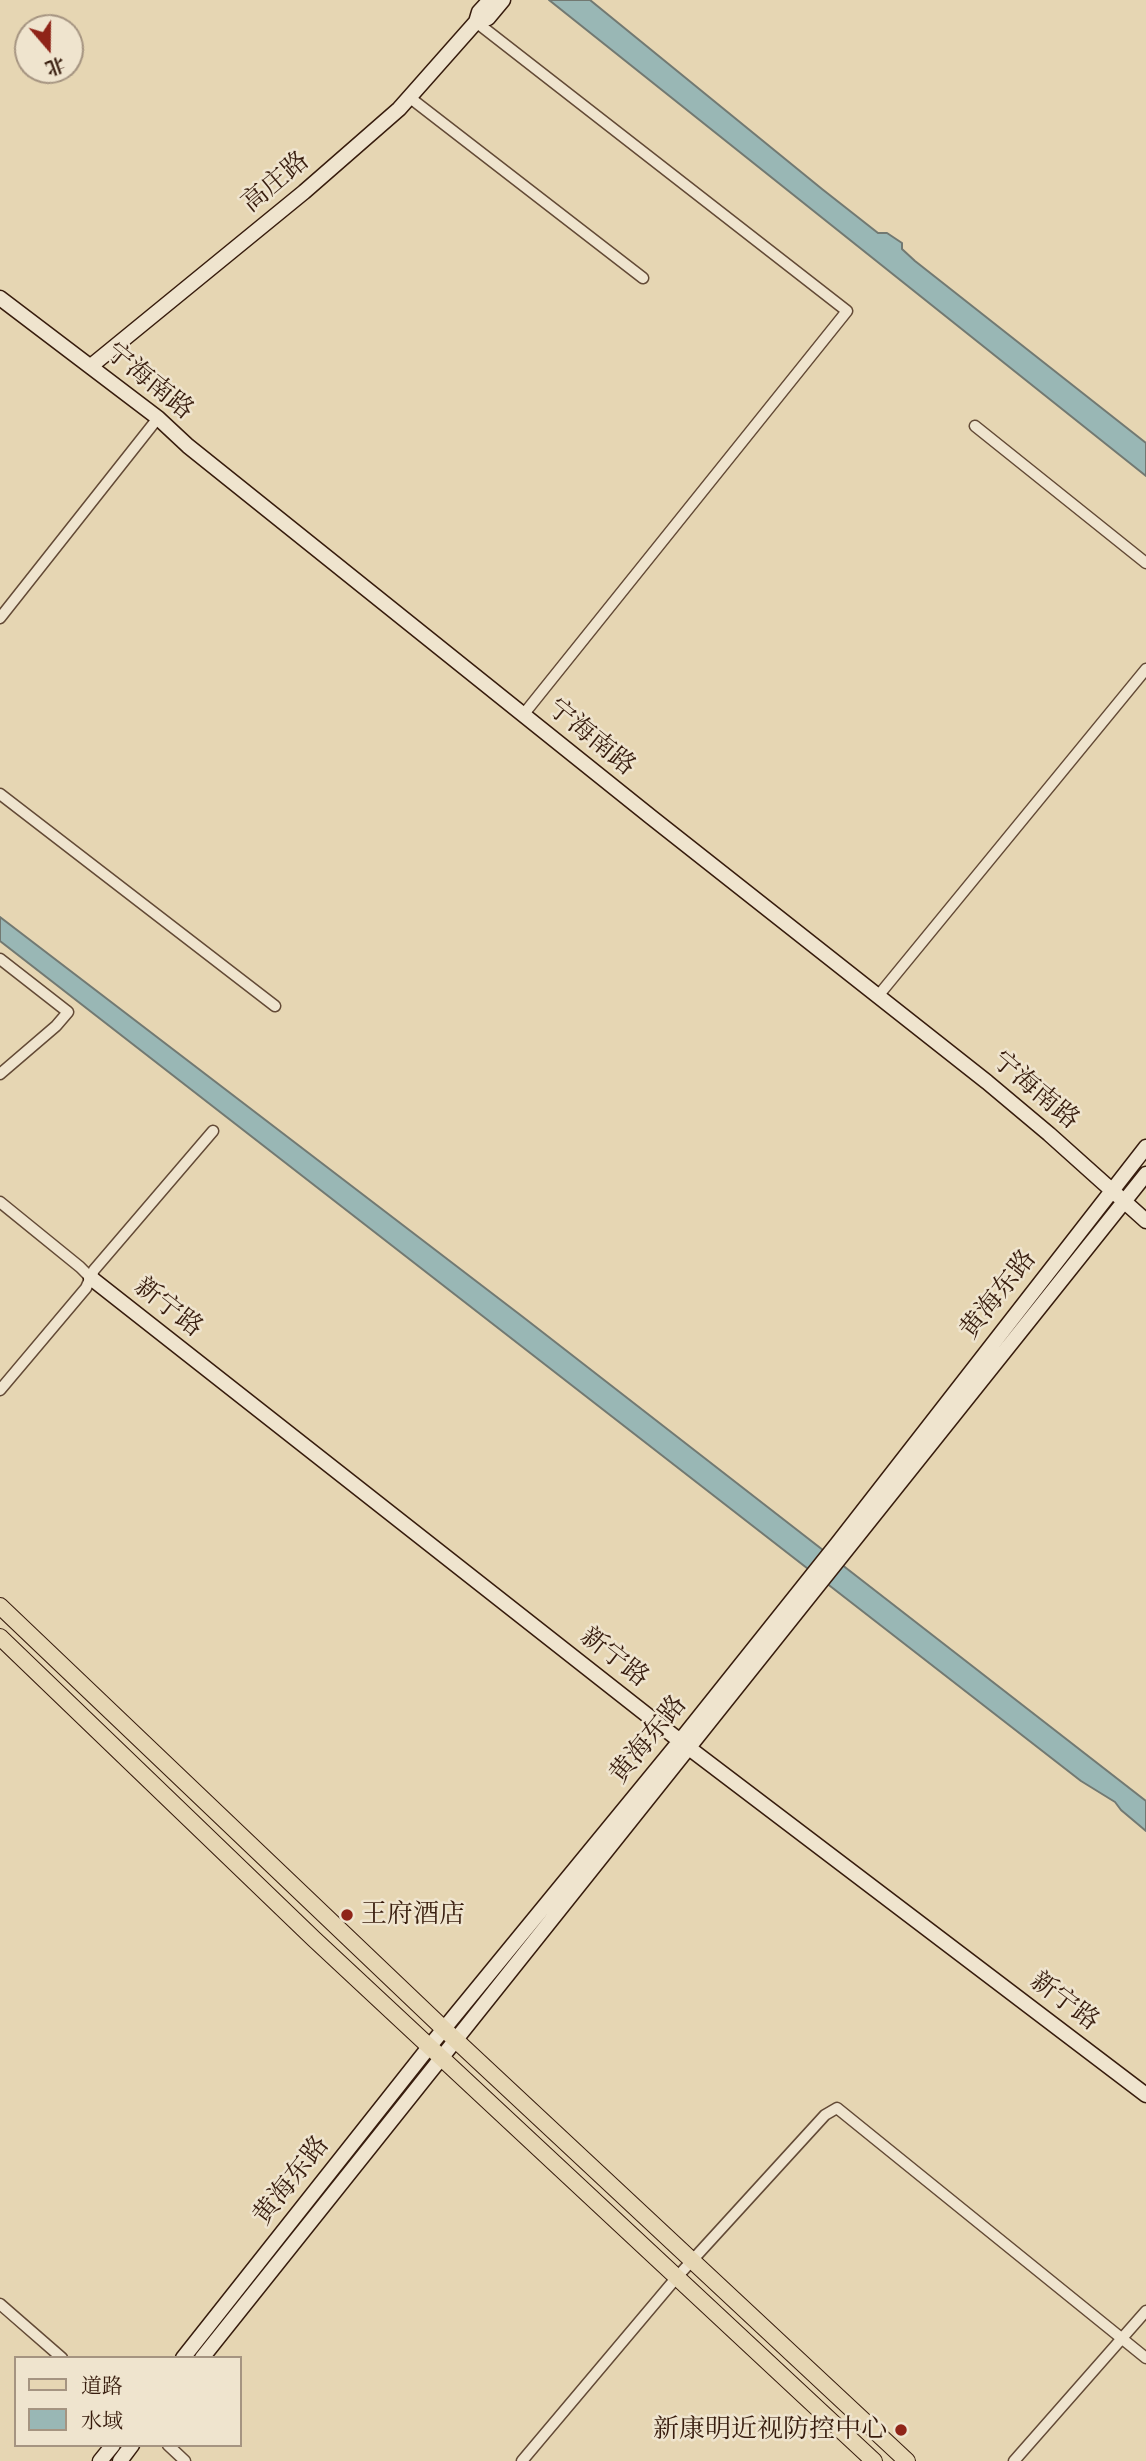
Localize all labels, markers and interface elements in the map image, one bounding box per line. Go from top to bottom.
north arrow [14,14,84,84]
text: 北 [42,50,69,83]
street label: 高庄路 [236,146,316,220]
street label: 宁海南路 [99,337,199,427]
street label: 宁海南路 [541,693,641,783]
street label: 宁海南路 [985,1046,1085,1136]
street label: 黄海东路 [955,1244,1043,1346]
street label: 新宁路 [128,1272,208,1344]
street label: 新宁路 [574,1622,654,1694]
street label: 黄海东路 [604,1690,694,1790]
place label: 王府酒店 [361,1899,465,1931]
marker: 王府酒店 [339,1907,355,1923]
street label: 新宁路 [1023,1966,1105,2038]
street label: 黄海东路 [248,2130,336,2232]
legend [14,2356,242,2447]
text: 道路 [81,2370,123,2401]
text: 水域 [81,2405,123,2436]
place label: 新康明近视防控中心 [653,2414,887,2446]
marker: 新康明近视防控中心 [893,2422,909,2438]

